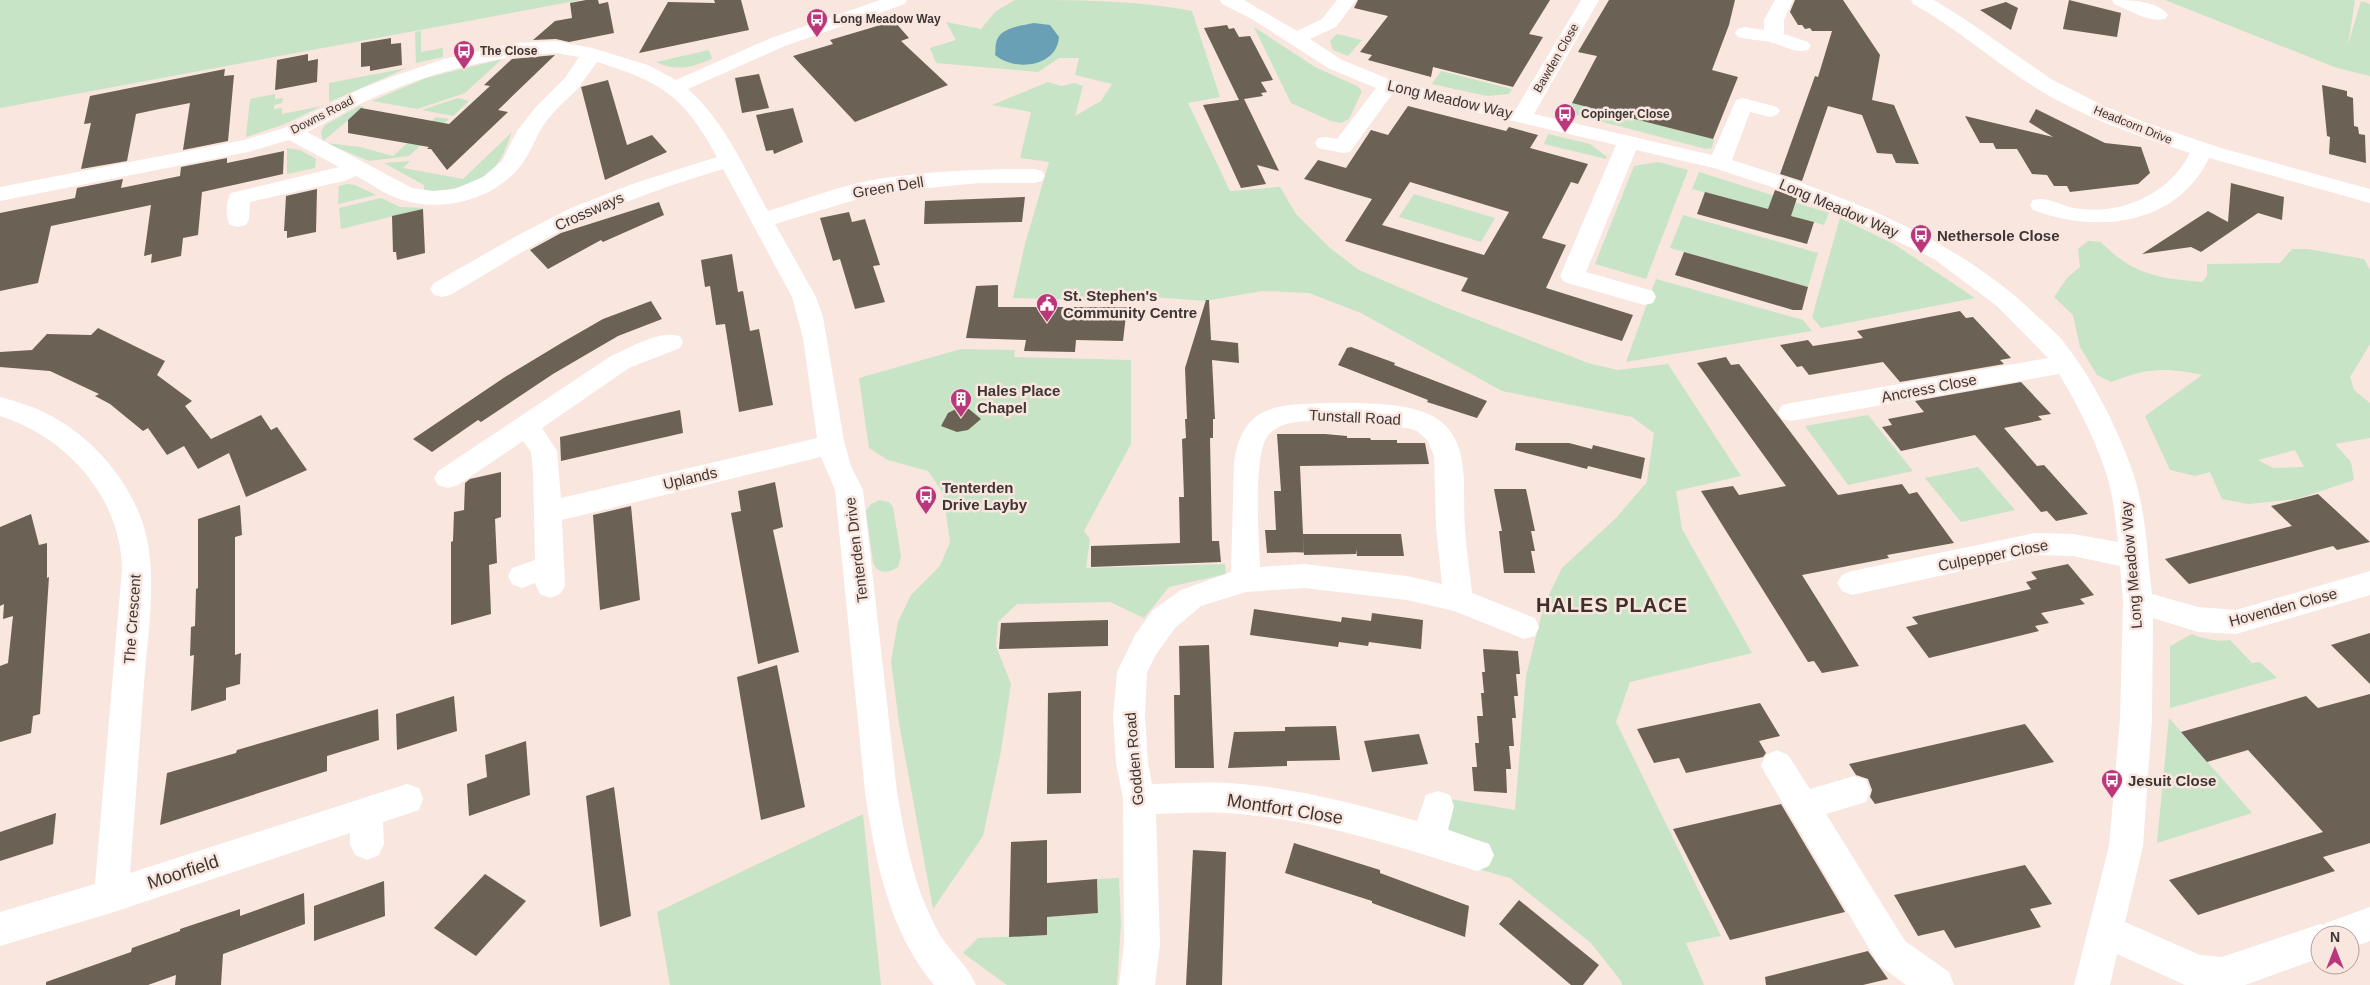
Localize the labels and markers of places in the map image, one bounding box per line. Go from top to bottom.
bus stop icon: Long Meadow Way [805,7,829,38]
place label: Long Meadow Way [833,12,941,26]
bus stop icon: The Close [452,39,476,70]
place label: The Close [480,44,538,58]
bus stop icon: Copinger Close [1553,102,1577,133]
place label: Copinger Close [1581,107,1670,121]
bus stop icon: Nethersole Close [1909,223,1933,254]
place label: Nethersole Close [1937,227,2060,244]
place label: St. Stephen's Community Centre [1063,287,1197,321]
public building icon: St. Stephen's Community Centre [1035,292,1059,323]
place label: Hales Place Chapel [977,382,1060,416]
building icon: Hales Place Chapel [949,387,973,418]
place label: Tenterden Drive Layby [942,479,1028,513]
bus stop icon: Tenterden Drive Layby [914,484,938,515]
bus stop icon: Jesuit Close [2100,768,2124,799]
place label: Jesuit Close [2128,772,2216,789]

